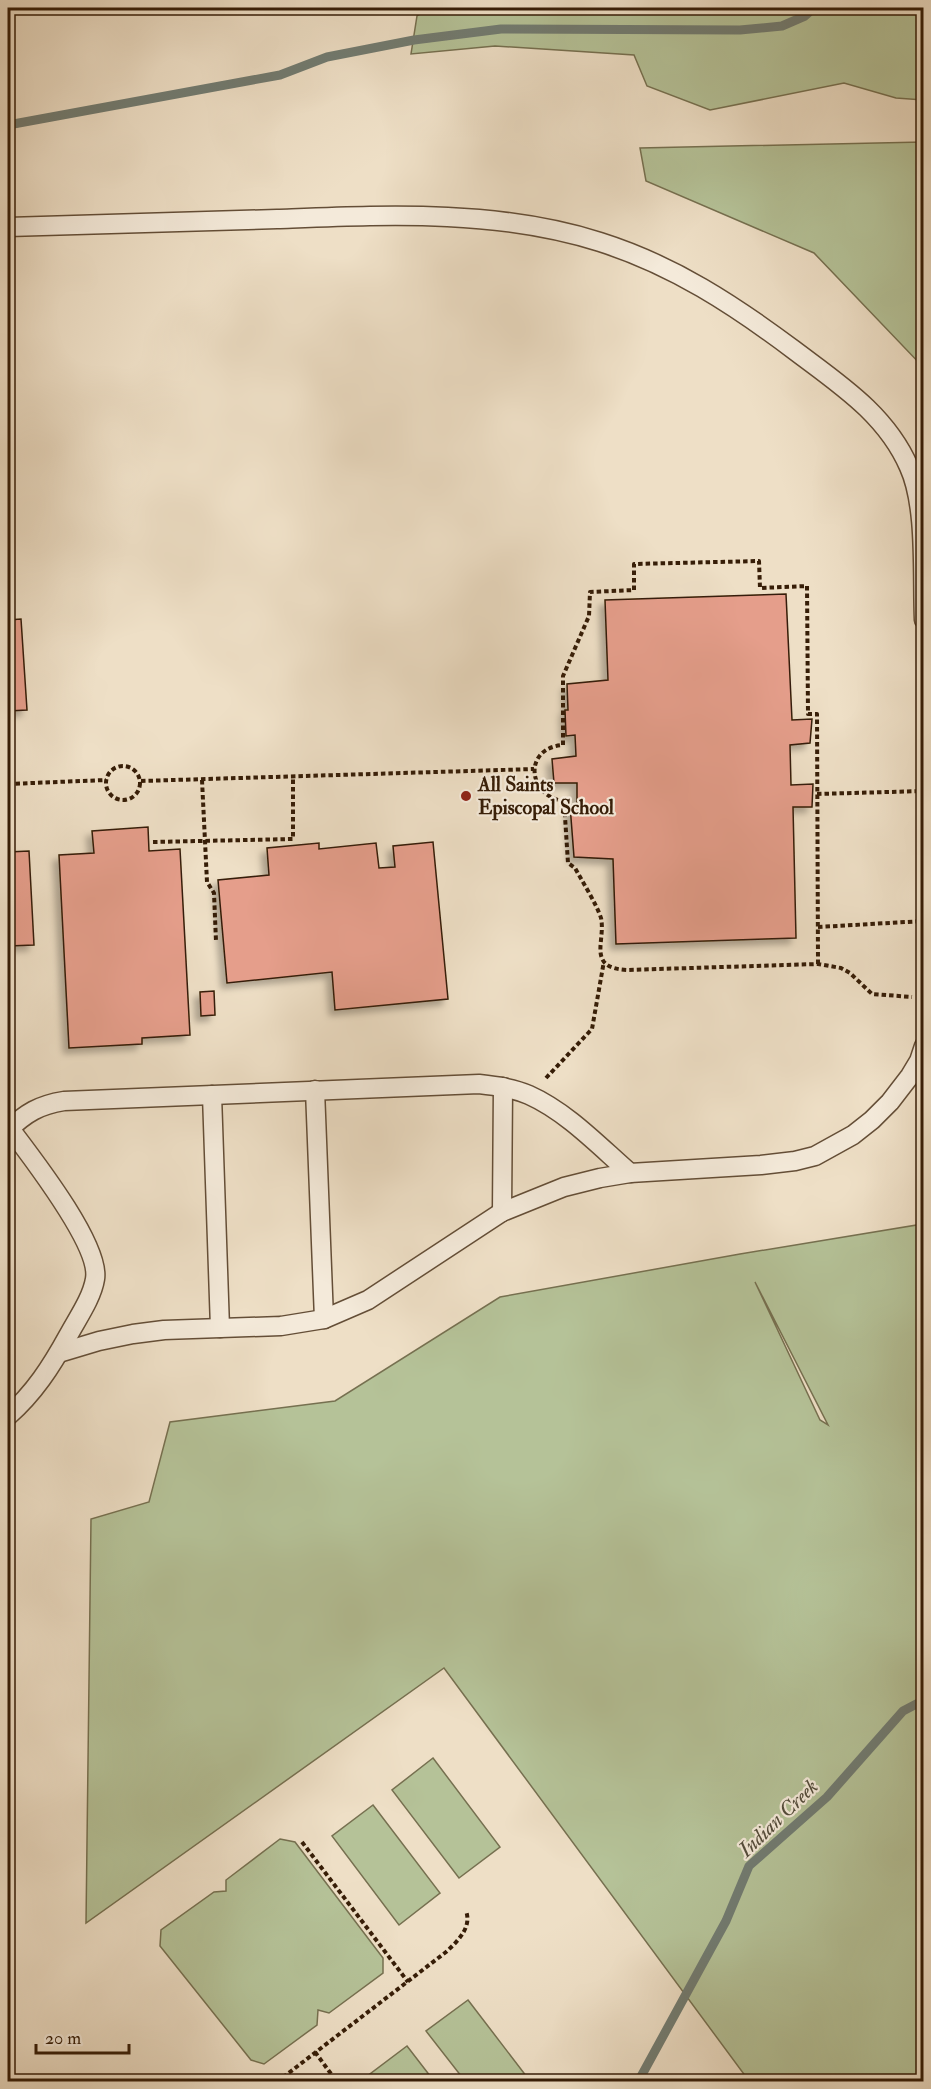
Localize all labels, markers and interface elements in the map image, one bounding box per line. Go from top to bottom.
place label: All Saints Episcopal School [477,772,615,821]
marker: All Saints Episcopal School [459,789,473,803]
water label: Indian Creek [732,1774,824,1864]
scale bar [36,2017,129,2055]
text: 20 m [45,2027,81,2050]

